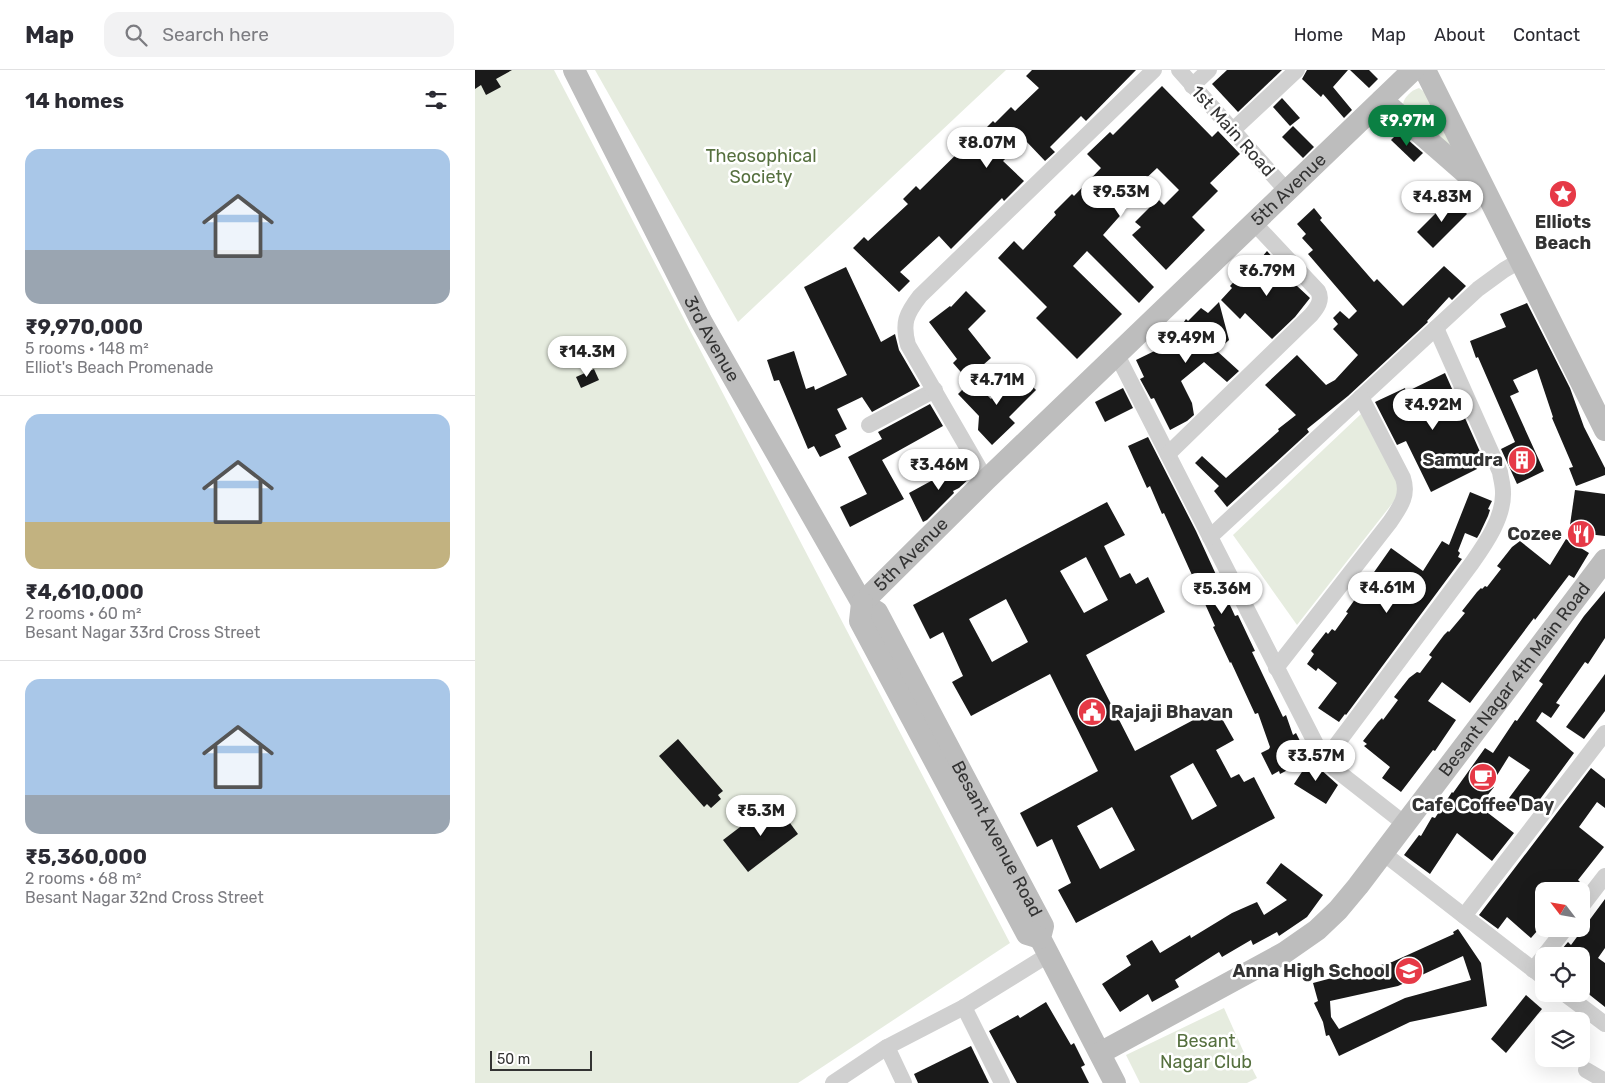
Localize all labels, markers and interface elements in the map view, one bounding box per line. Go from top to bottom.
search box [104,12,454,57]
text: Map [25,21,74,49]
icon: search [122,21,150,49]
text: Search here [162,23,269,46]
text: Home [1294,24,1343,46]
text: Map [1371,24,1406,46]
text: About [1434,24,1485,46]
text: Contact [1513,24,1580,46]
street label: 1st Main Road [1186,81,1280,181]
icon: filters [422,86,450,114]
text: 14 homes [25,88,124,113]
pin: ₹9.97M [1366,104,1448,147]
text: ₹9.97M [1379,111,1435,130]
pin: ₹8.07M [946,126,1028,169]
text: ₹8.07M [958,133,1016,152]
park label: Theosophical Society [705,145,817,188]
street label: 5th Avenue [1246,148,1331,231]
pin: ₹9.53M [1080,176,1162,218]
place icon: Elliots Beach [1548,179,1578,209]
pin: ₹4.83M [1401,180,1483,223]
icon: home [193,181,283,271]
text: ₹9.53M [1092,182,1150,201]
text: ₹4.83M [1412,187,1472,206]
place label: Elliots Beach [1535,211,1591,254]
pin: ₹6.79M [1226,254,1308,297]
text: ₹6.79M [1239,261,1295,280]
street label: 3rd Avenue [679,292,744,386]
text: ₹9,970,000 [25,314,143,339]
pin: ₹9.49M [1145,322,1227,364]
text: ₹9.49M [1157,328,1215,347]
pin: ₹14.3M [546,336,628,378]
text: 5 rooms · 148 m² [25,339,149,358]
text: ₹14.3M [559,342,615,361]
text: Elliot's Beach Promenade [25,358,213,377]
pin: ₹4.71M [956,364,1038,406]
text: ₹4.71M [970,370,1024,389]
pin: ₹4.92M [1392,388,1474,431]
text: ₹4.92M [1404,395,1462,414]
building icon: Samudra [1507,445,1537,475]
icon: home [193,447,283,537]
pin: ₹3.46M [898,448,980,491]
place label: Samudra [1422,449,1503,471]
text: ₹3.46M [909,455,969,474]
street label: 5th Avenue [869,513,953,596]
restaurant icon: Cozee [1566,519,1596,549]
place label: Cozee [1507,523,1562,545]
pin: ₹5.36M [1181,572,1263,615]
pin: ₹4.61M [1346,572,1428,614]
text: ₹4.61M [1359,578,1415,597]
street label: Besant Nagar 4th Main Road [1434,578,1595,781]
text: ₹4,610,000 [25,579,144,604]
text: ₹5.36M [1193,579,1251,598]
text: 2 rooms · 60 m² [25,604,142,623]
text: Besant Nagar 33rd Cross Street [25,623,260,642]
public building icon: Rajaji Bhavan [1077,697,1107,727]
place label: Rajaji Bhavan [1111,701,1233,723]
icon: home [193,712,283,802]
pin: ₹3.57M [1275,740,1357,782]
text: ₹3.57M [1287,746,1345,765]
street label: Besant Avenue Road [947,757,1047,920]
cafe icon: Cafe Coffee Day [1468,762,1498,792]
pin: ₹5.3M [726,794,796,837]
place label: Cafe Coffee Day [1412,794,1555,816]
text: ₹5.3M [737,801,785,820]
text: ₹5,360,000 [25,844,147,869]
text: 2 rooms · 68 m² [25,869,142,888]
north arrow [1535,882,1590,938]
map controls [1535,882,1590,1067]
text: Besant Nagar 32nd Cross Street [25,888,264,907]
button: locate [1535,947,1590,1002]
school or university icon: Anna High School [1394,956,1424,986]
place label: Anna High School [1233,960,1390,982]
button: layers [1535,1012,1590,1067]
park label: Besant Nagar Club [1160,1030,1252,1073]
scale bar [490,1048,593,1071]
text: 50 m [497,1051,530,1068]

